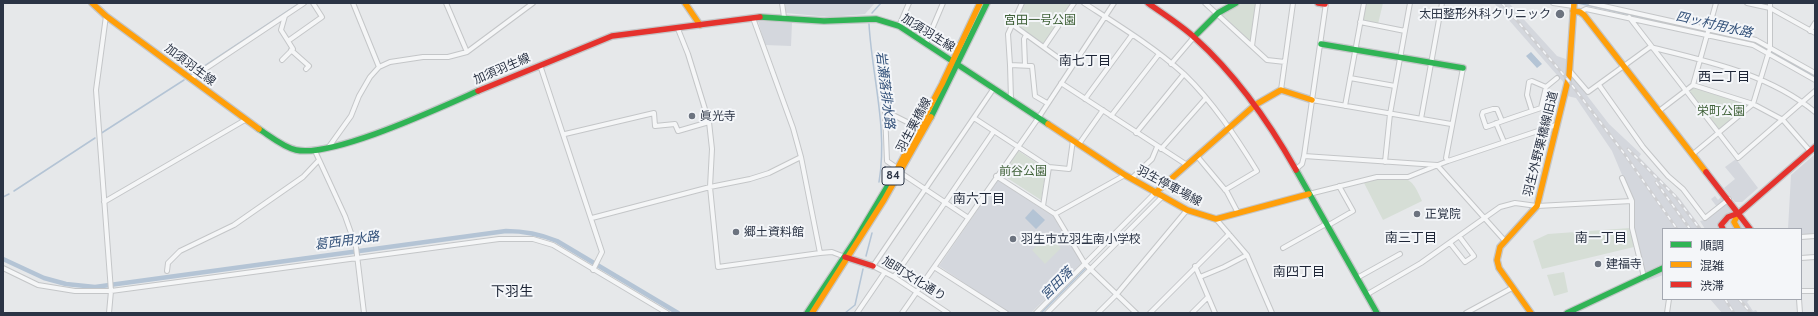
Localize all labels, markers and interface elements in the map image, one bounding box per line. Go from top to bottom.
place label: 太田整形外科クリニック [1419,7,1551,21]
marker: 太田整形外科クリニック [1554,8,1566,20]
water label: 四ッ村用水路 [1674,9,1754,41]
street label: 加須羽生線 [899,11,957,55]
park label: 宮田一号公園 [1004,13,1076,27]
street label: 加須羽生線 [162,41,218,89]
water label: 岩瀬落排水路 [873,50,897,130]
street label: 加須羽生線 [472,51,532,87]
district label: 南七丁目 [1059,53,1111,69]
district label: 西二丁目 [1698,69,1750,85]
street label: 羽生外野栗橋線旧道 [1521,90,1561,198]
street label: 羽生栗橋線 [894,95,934,155]
park label: 栄町公園 [1697,104,1745,118]
place label: 眞光寺 [700,109,736,123]
marker: 眞光寺 [687,111,697,121]
street label: 羽生停車場線 [1134,163,1204,209]
park label: 前谷公園 [999,164,1047,178]
road number: 84 [882,167,904,185]
district label: 南六丁目 [953,191,1005,207]
place label: 正覚院 [1425,207,1461,221]
marker: 正覚院 [1412,209,1422,219]
place label: 郷土資料館 [744,225,804,239]
marker: 郷土資料館 [731,227,741,237]
legend [1662,228,1802,300]
water label: 葛西用水路 [314,229,380,253]
district label: 南三丁目 [1385,230,1437,246]
district label: 南一丁目 [1575,230,1627,246]
place label: 羽生市立羽生南小学校 [1021,232,1141,246]
marker: 羽生市立羽生南小学校 [1008,234,1018,244]
text: 順調 [1700,238,1724,253]
street label: 旭町文化通り [880,254,948,304]
place label: 建福寺 [1606,257,1642,271]
text: 混雑 [1700,258,1724,273]
marker: 建福寺 [1593,259,1603,269]
district label: 南四丁目 [1273,264,1325,280]
water label: 宮田落 [1038,265,1076,303]
text: 渋滞 [1700,278,1724,293]
district label: 下羽生 [491,284,533,300]

